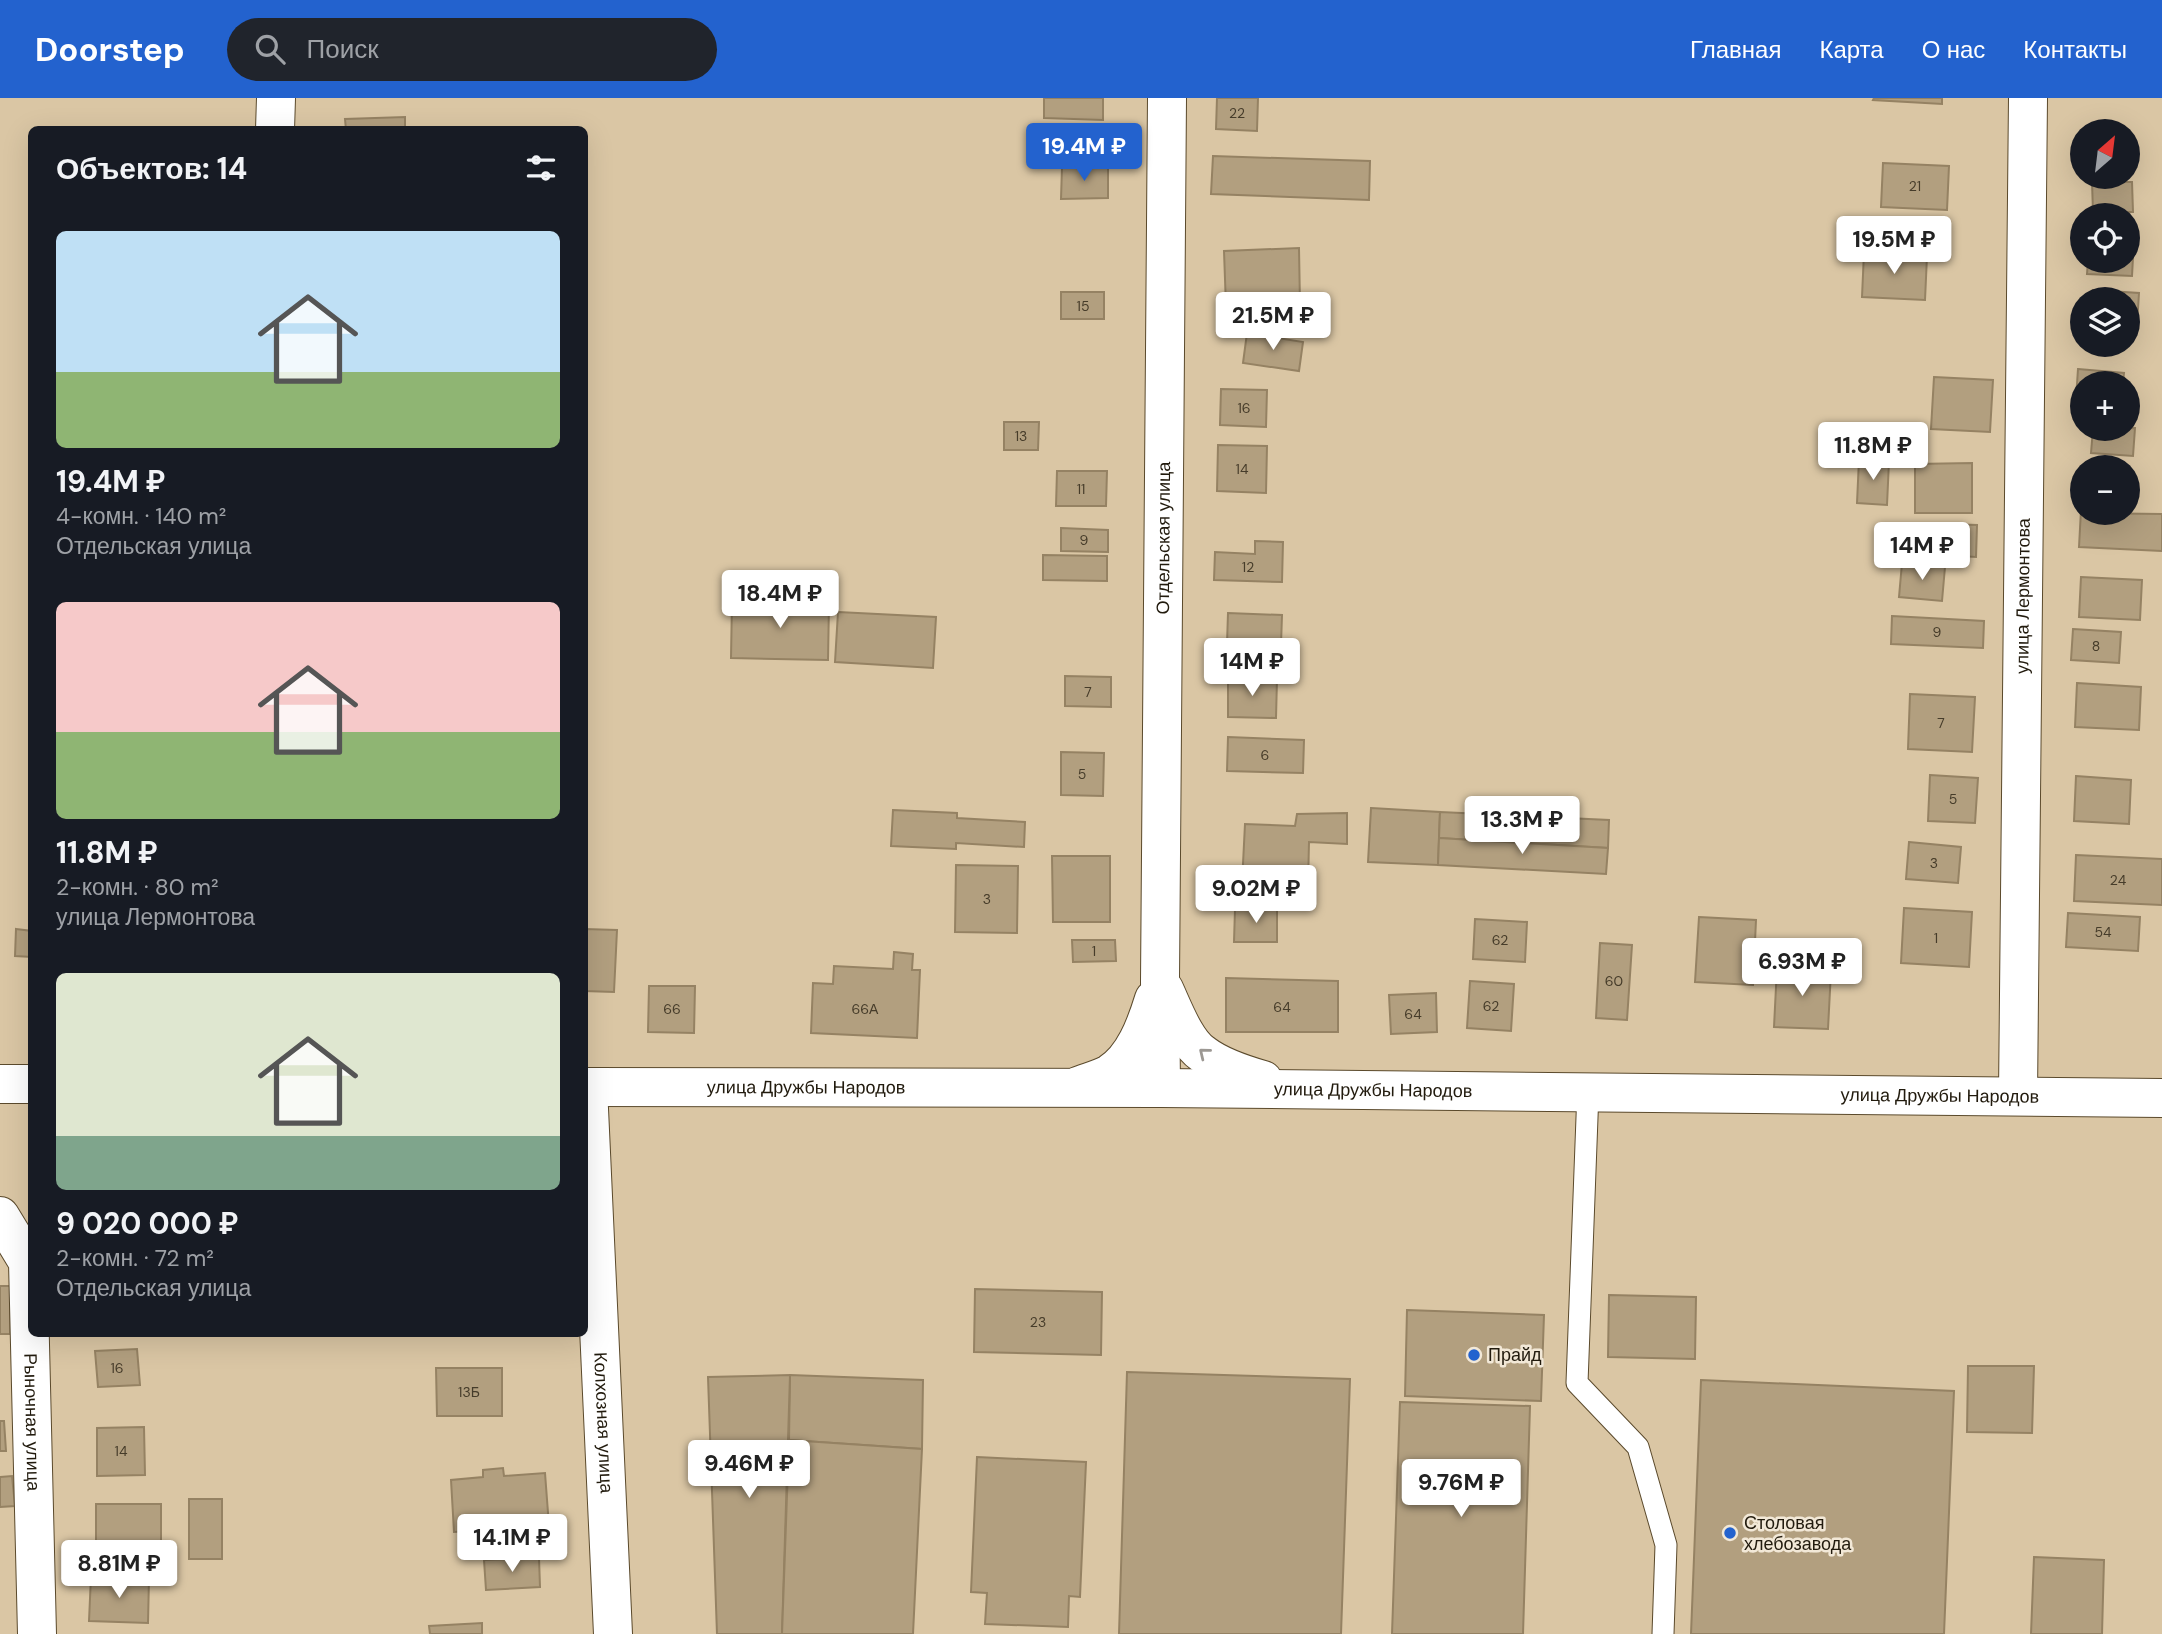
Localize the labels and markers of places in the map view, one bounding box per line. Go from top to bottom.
pin: 19.4M ₽ [1019,123,1149,183]
pin: 19.5M ₽ [1829,216,1959,276]
pin: 21.5M ₽ [1208,292,1338,352]
pin: 11.8M ₽ [1808,422,1938,482]
pin: 14M ₽ [1873,522,1971,582]
pin: 18.4M ₽ [715,570,845,630]
pin: 14M ₽ [1203,638,1301,698]
pin: 13.3M ₽ [1457,796,1587,856]
pin: 9.02M ₽ [1191,866,1321,925]
pin: 6.93M ₽ [1737,939,1867,998]
place label: Прайд [1488,1343,1542,1367]
marker: Прайд [1466,1347,1482,1363]
pin: 9.46M ₽ [684,1440,814,1500]
pin: 9.76M ₽ [1396,1460,1526,1519]
place label: Столовая хлебозавода [1744,1511,1852,1556]
pin: 14.1M ₽ [447,1514,577,1574]
marker: Столовая хлебозавода [1722,1525,1738,1541]
pin: 8.81M ₽ [54,1540,184,1600]

